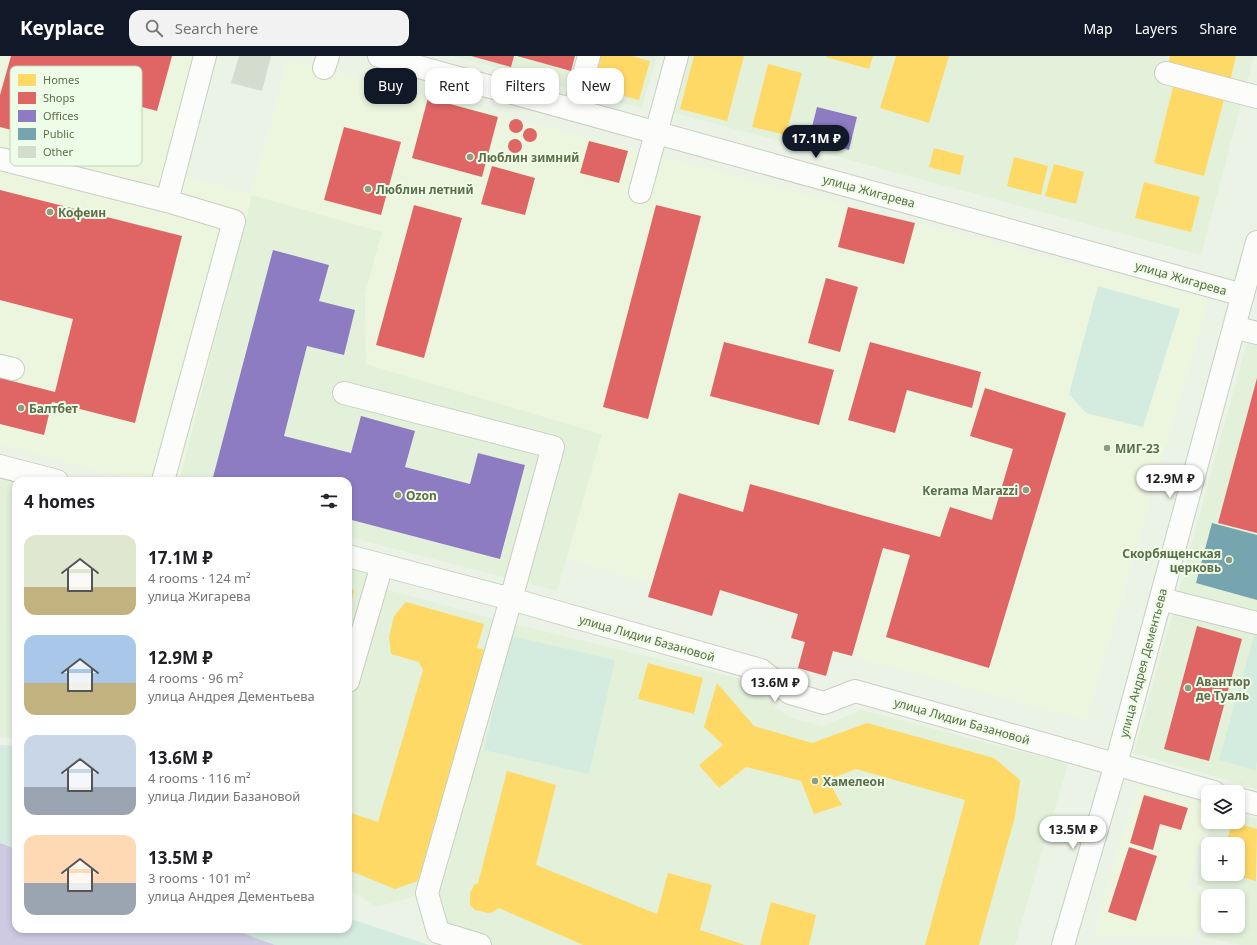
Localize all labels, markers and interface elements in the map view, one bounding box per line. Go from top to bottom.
search box [129,10,409,46]
text: Keyplace [20,15,105,41]
icon: search [143,17,165,39]
text: Search here [175,18,258,38]
text: Map [1084,19,1113,38]
text: Layers [1135,19,1177,38]
text: Share [1199,19,1237,38]
legend [10,66,142,166]
chip: Buy [364,68,417,104]
chip: Rent [425,68,483,104]
chip: Filters [491,68,559,104]
chip: New [567,68,624,104]
text: Homes [43,72,80,87]
text: Shops [43,90,75,105]
text: Offices [43,108,79,123]
pin: 17.1M ₽ [779,125,853,159]
text: Public [43,126,74,141]
text: 17.1M ₽ [791,129,841,147]
text: Other [43,144,74,159]
place label: Люблин зимний [478,149,579,166]
marker: Люблин зимний [465,152,475,162]
street label: улица Жигарева [821,171,917,211]
place label: Люблин летний [376,181,474,198]
marker: Люблин летний [363,184,373,194]
place label: Кофеин [58,204,106,221]
marker: Кофеин [45,207,55,217]
street label: улица Жигарева [1133,257,1229,299]
place label: Балтбет [29,400,78,417]
marker: Балтбет [16,403,26,413]
place label: МИГ-23 [1115,440,1160,457]
marker: МИГ-23 [1102,443,1112,453]
pin: 12.9M ₽ [1133,465,1207,499]
text: 12.9M ₽ [1145,469,1195,487]
place label: Kerama Marazzi [922,482,1018,499]
marker: Kerama Marazzi [1021,485,1031,495]
place label: Ozon [406,487,437,504]
text: 4 homes [24,490,95,513]
icon: filters [318,490,340,512]
marker: Ozon [393,490,403,500]
place label: Скорбященская церковь [1122,545,1221,576]
text: 17.1M ₽ [148,546,213,569]
icon: home [56,551,104,599]
marker: Скорбященская церковь [1224,555,1234,565]
text: 4 rooms · 124 m² [148,569,251,587]
street label: улица Андрея Дементьева [1115,586,1171,740]
text: улица Жигарева [148,587,251,605]
street label: улица Лидии Базановой [577,610,717,666]
text: 12.9M ₽ [148,646,213,669]
icon: home [56,651,104,699]
text: 4 rooms · 96 m² [148,669,243,687]
pin: 13.6M ₽ [738,669,812,703]
text: 13.6M ₽ [750,673,800,691]
place label: Авантюр де Туаль [1196,673,1251,704]
marker: Авантюр де Туаль [1183,683,1193,693]
text: улица Андрея Дементьева [148,687,315,705]
street label: улица Лидии Базановой [892,693,1032,749]
text: 13.6M ₽ [148,746,213,769]
icon: home [56,751,104,799]
text: 4 rooms · 116 m² [148,769,251,787]
place label: Хамелеон [823,773,885,790]
marker: Хамелеон [810,776,820,786]
map controls [1201,785,1245,933]
button: layers [1201,785,1245,829]
text: улица Лидии Базановой [148,787,300,805]
pin: 13.5M ₽ [1036,816,1110,850]
text: 13.5M ₽ [1048,820,1098,838]
button: + [1201,837,1245,881]
text: 13.5M ₽ [148,846,213,869]
icon: home [56,851,104,899]
text: 3 rooms · 101 m² [148,869,251,887]
text: улица Андрея Дементьева [148,887,315,905]
button: − [1201,889,1245,933]

